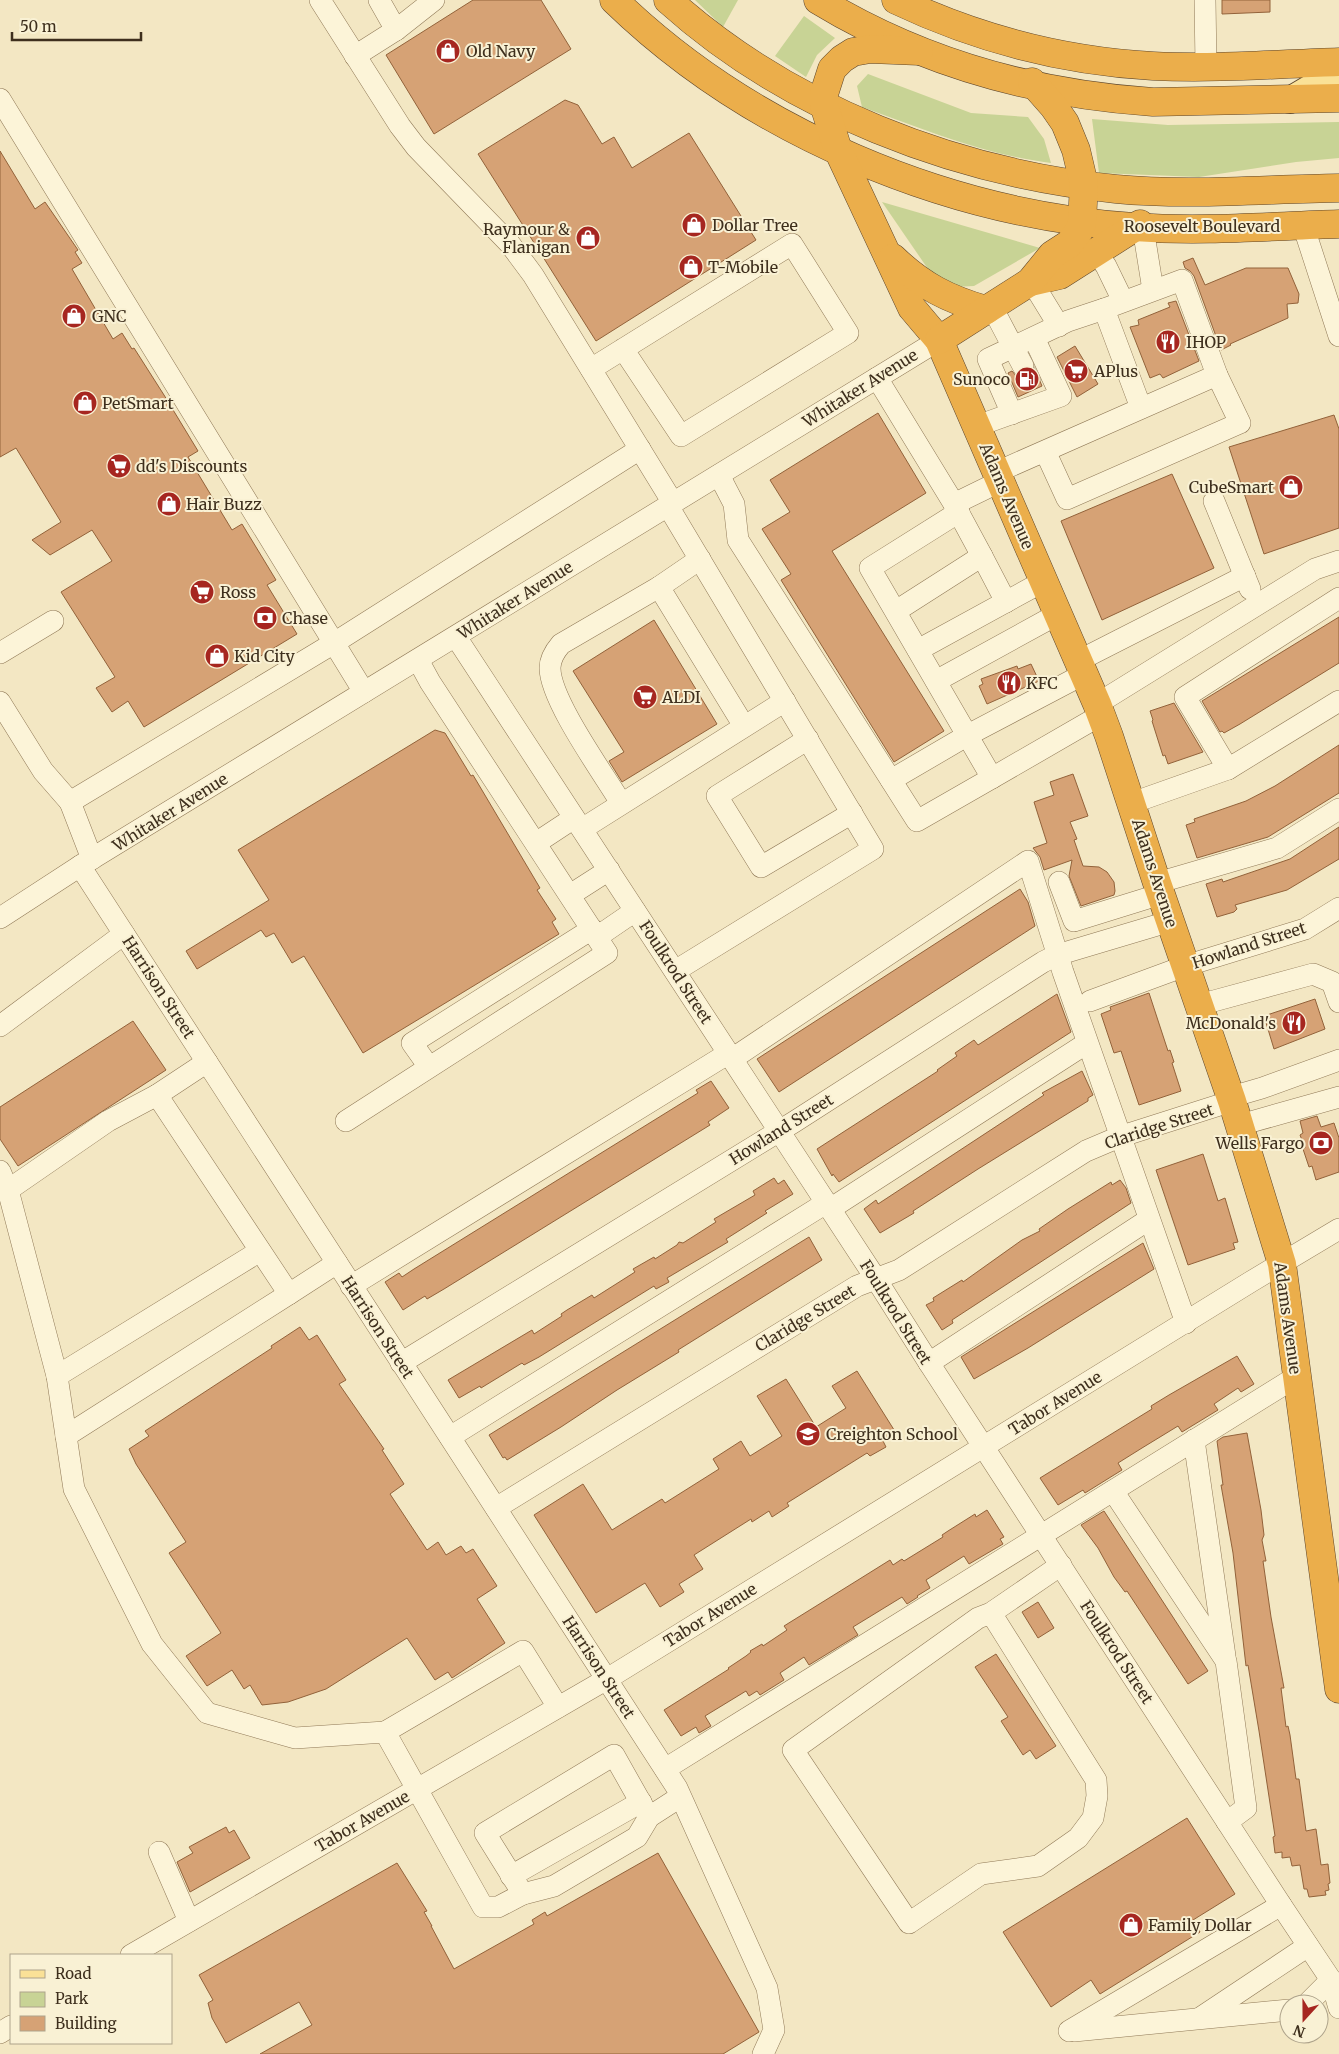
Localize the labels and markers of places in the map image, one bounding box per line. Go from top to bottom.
shop icon: Old Navy [435,38,461,64]
place label: Old Navy [466,41,536,61]
shop icon: Dollar Tree [681,212,707,238]
place label: Dollar Tree [712,215,798,235]
place label: Raymour & Flanigan [483,219,570,257]
shop icon: Raymour & Flanigan [575,225,601,251]
shop icon: T-Mobile [678,254,704,280]
place label: T-Mobile [708,257,778,277]
shop icon: GNC [61,303,87,329]
place label: GNC [92,306,126,326]
restaurant icon: IHOP [1155,329,1181,355]
place label: IHOP [1186,332,1226,352]
supermarket icon: APlus [1063,358,1089,384]
place label: APlus [1093,361,1138,381]
fuel station icon: Sunoco [1014,366,1040,392]
place label: Sunoco [953,369,1010,389]
shop icon: PetSmart [72,390,98,416]
place label: PetSmart [102,393,174,413]
supermarket icon: dd's Discounts [106,453,132,479]
place label: dd's Discounts [136,456,247,476]
shop icon: CubeSmart [1278,474,1304,500]
place label: CubeSmart [1189,477,1275,497]
shop icon: Hair Buzz [156,491,182,517]
place label: Hair Buzz [186,494,262,514]
supermarket icon: Ross [189,579,215,605]
place label: Ross [220,582,256,602]
bank icon: Chase [252,605,278,631]
place label: Chase [282,608,328,628]
shop icon: Kid City [204,643,230,669]
place label: Kid City [234,646,296,666]
restaurant icon: KFC [996,670,1022,696]
place label: KFC [1026,673,1058,693]
supermarket icon: ALDI [632,684,658,710]
place label: ALDI [661,687,701,707]
restaurant icon: McDonald's [1281,1010,1307,1036]
place label: McDonald's [1186,1013,1276,1033]
bank icon: Wells Fargo [1308,1130,1334,1156]
place label: Wells Fargo [1215,1133,1304,1153]
school or university icon: Creighton School [795,1421,821,1447]
place label: Creighton School [826,1424,958,1444]
shop icon: Family Dollar [1118,1912,1144,1938]
place label: Family Dollar [1148,1915,1252,1935]

